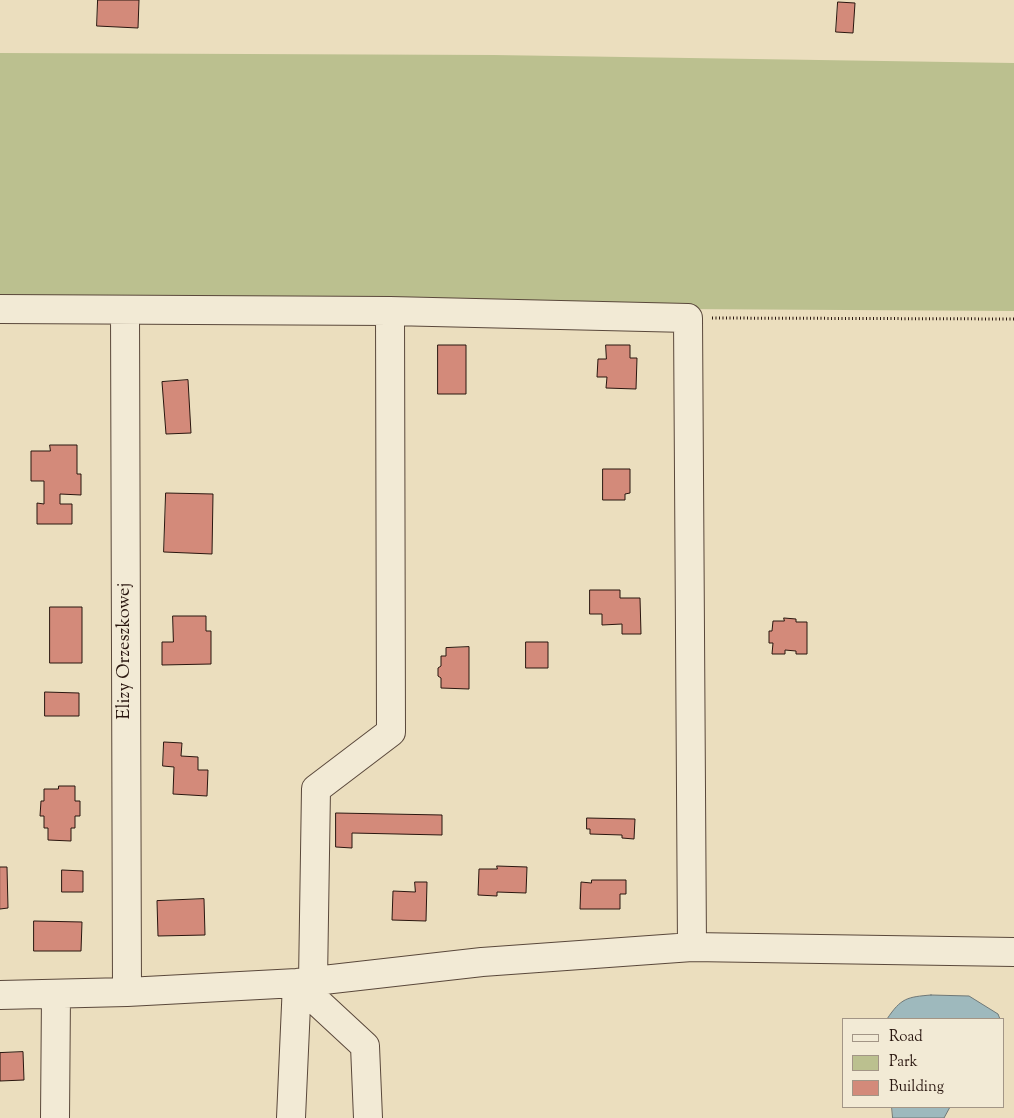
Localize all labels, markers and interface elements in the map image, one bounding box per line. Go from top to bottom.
street label: Elizy Orzeszkowej [115,583,137,719]
legend [842,1018,1004,1108]
text: Road [889,1027,923,1048]
text: Park [889,1052,918,1073]
text: Building [889,1077,944,1098]

